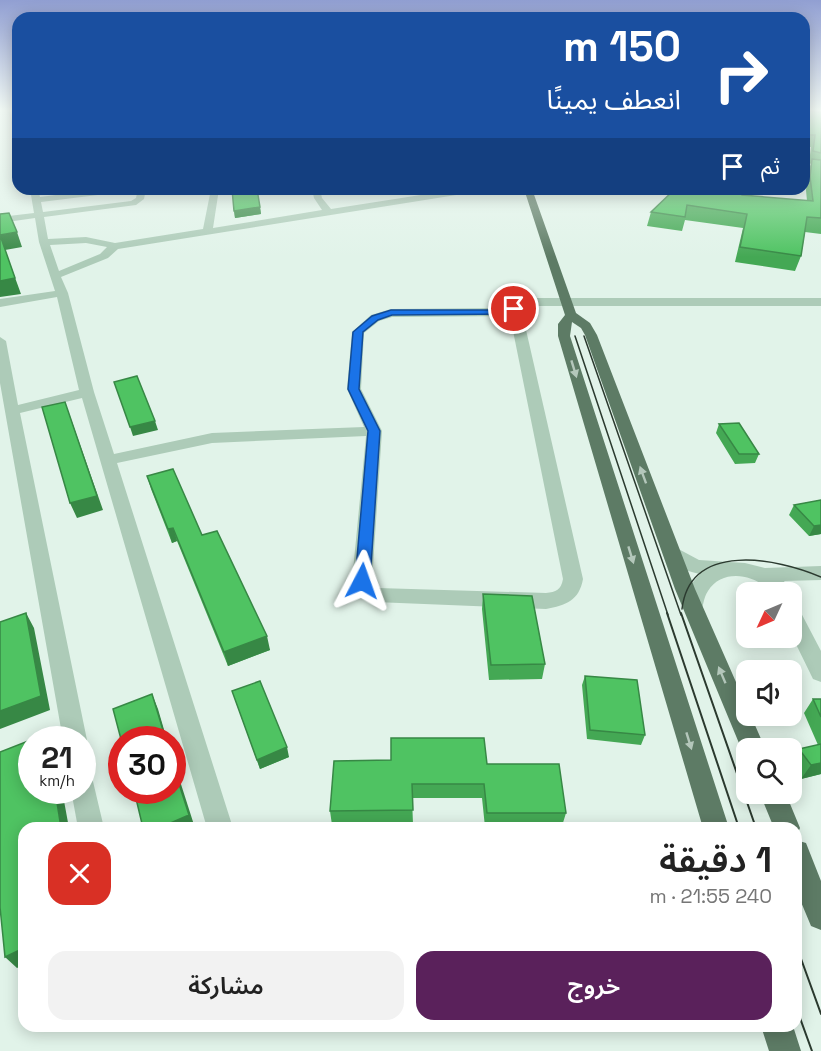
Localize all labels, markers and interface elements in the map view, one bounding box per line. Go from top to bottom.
text: 150 m [563,20,681,73]
icon: right [702,36,780,114]
text: انعطف يمينًا [547,82,681,117]
icon: arrive [716,150,749,183]
text: ثم [761,152,780,180]
pin [488,283,539,334]
icon: arrive [497,292,530,325]
one-way arrow [570,360,579,378]
one-way arrow [637,466,647,484]
one-way arrow [627,546,636,564]
position arrow [330,549,394,613]
north arrow [736,582,802,648]
map controls [736,582,802,804]
button: sound [736,660,802,726]
one-way arrow [717,666,727,684]
speed limit sign: 30 [108,726,186,804]
one-way arrow [685,732,694,750]
text: 21 [41,738,73,777]
button: search [736,738,802,804]
text: km/h [39,771,75,790]
text: 1 دقيقة [659,837,772,883]
button: close [48,842,111,905]
text: 240 m · 21:55 [649,883,772,909]
button: مشاركة [48,951,404,1020]
button: خروج [416,951,772,1020]

